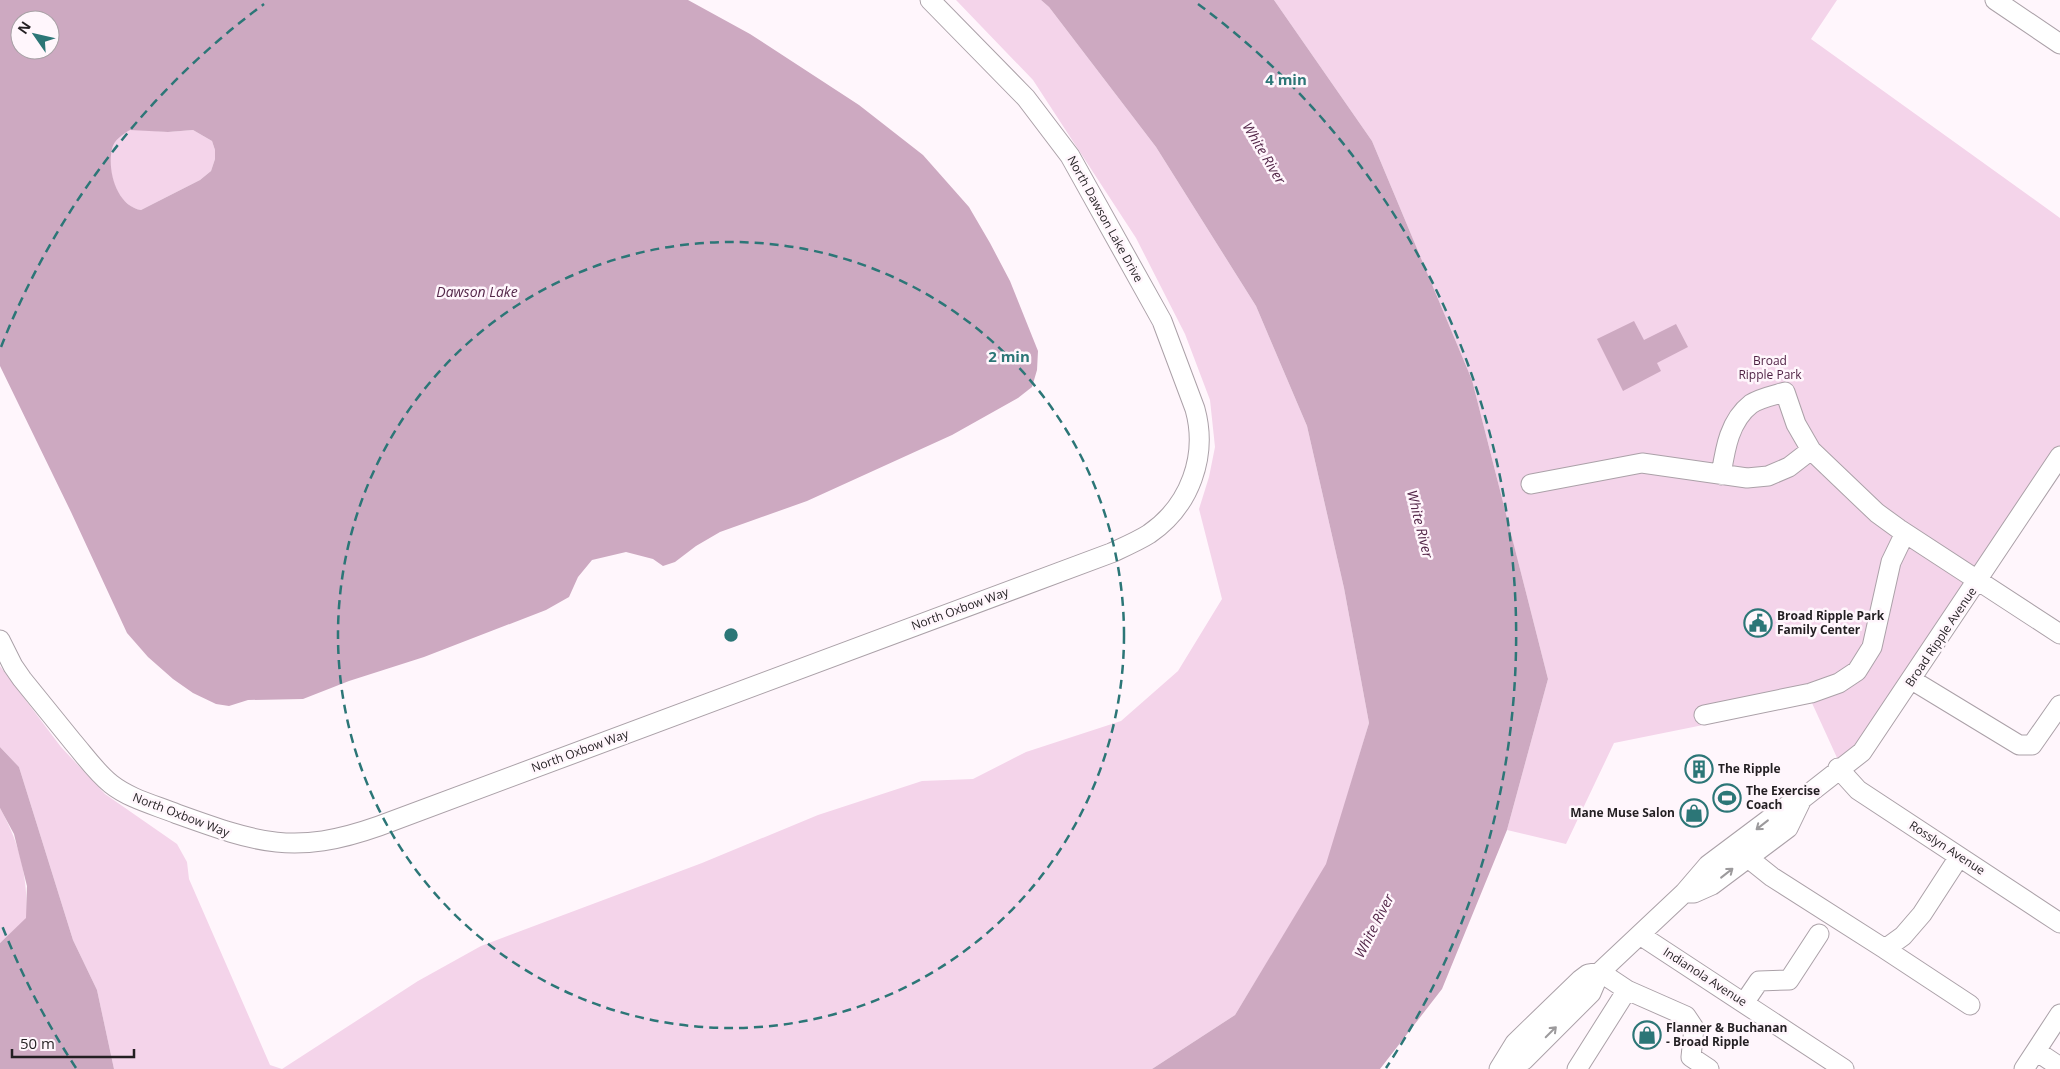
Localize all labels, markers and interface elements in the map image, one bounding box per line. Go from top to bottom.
north arrow [10,10,60,60]
text: N [13,17,35,37]
text: 4 min [1265,69,1307,89]
water label: White River [1238,118,1291,188]
street label: North Dawson Lake Drive [1063,152,1148,285]
water label: Dawson Lake [436,282,518,301]
text: 2 min [988,346,1030,366]
park label: Broad Ripple Park [1738,352,1802,383]
water label: White River [1403,488,1438,560]
street label: North Oxbow Way [909,583,1012,634]
street label: Broad Ripple Avenue [1901,583,1980,690]
place label: Broad Ripple Park Family Center [1777,607,1885,638]
public building icon: Broad Ripple Park Family Center [1743,608,1773,638]
centre of rings [722,626,740,644]
street label: North Oxbow Way [529,725,632,776]
building icon: The Ripple [1684,754,1714,784]
place label: The Ripple [1718,760,1781,777]
place label: The Exercise Coach [1746,782,1820,813]
sports icon: The Exercise Coach [1712,783,1742,813]
street label: North Oxbow Way [130,788,233,841]
shop icon: Mane Muse Salon [1679,798,1709,828]
place label: Mane Muse Salon [1570,804,1675,821]
street label: Rosslyn Avenue [1906,817,1989,879]
one-way arrow [1756,820,1769,831]
one-way arrow [1720,868,1734,878]
water label: White River [1349,890,1398,961]
street label: Indianola Avenue [1660,943,1751,1010]
place label: Flanner & Buchanan - Broad Ripple [1666,1019,1787,1050]
shop icon: Flanner & Buchanan - Broad Ripple [1632,1020,1662,1050]
scale bar [12,1026,135,1058]
one-way arrow [1545,1026,1558,1038]
text: 50 m [20,1033,55,1053]

